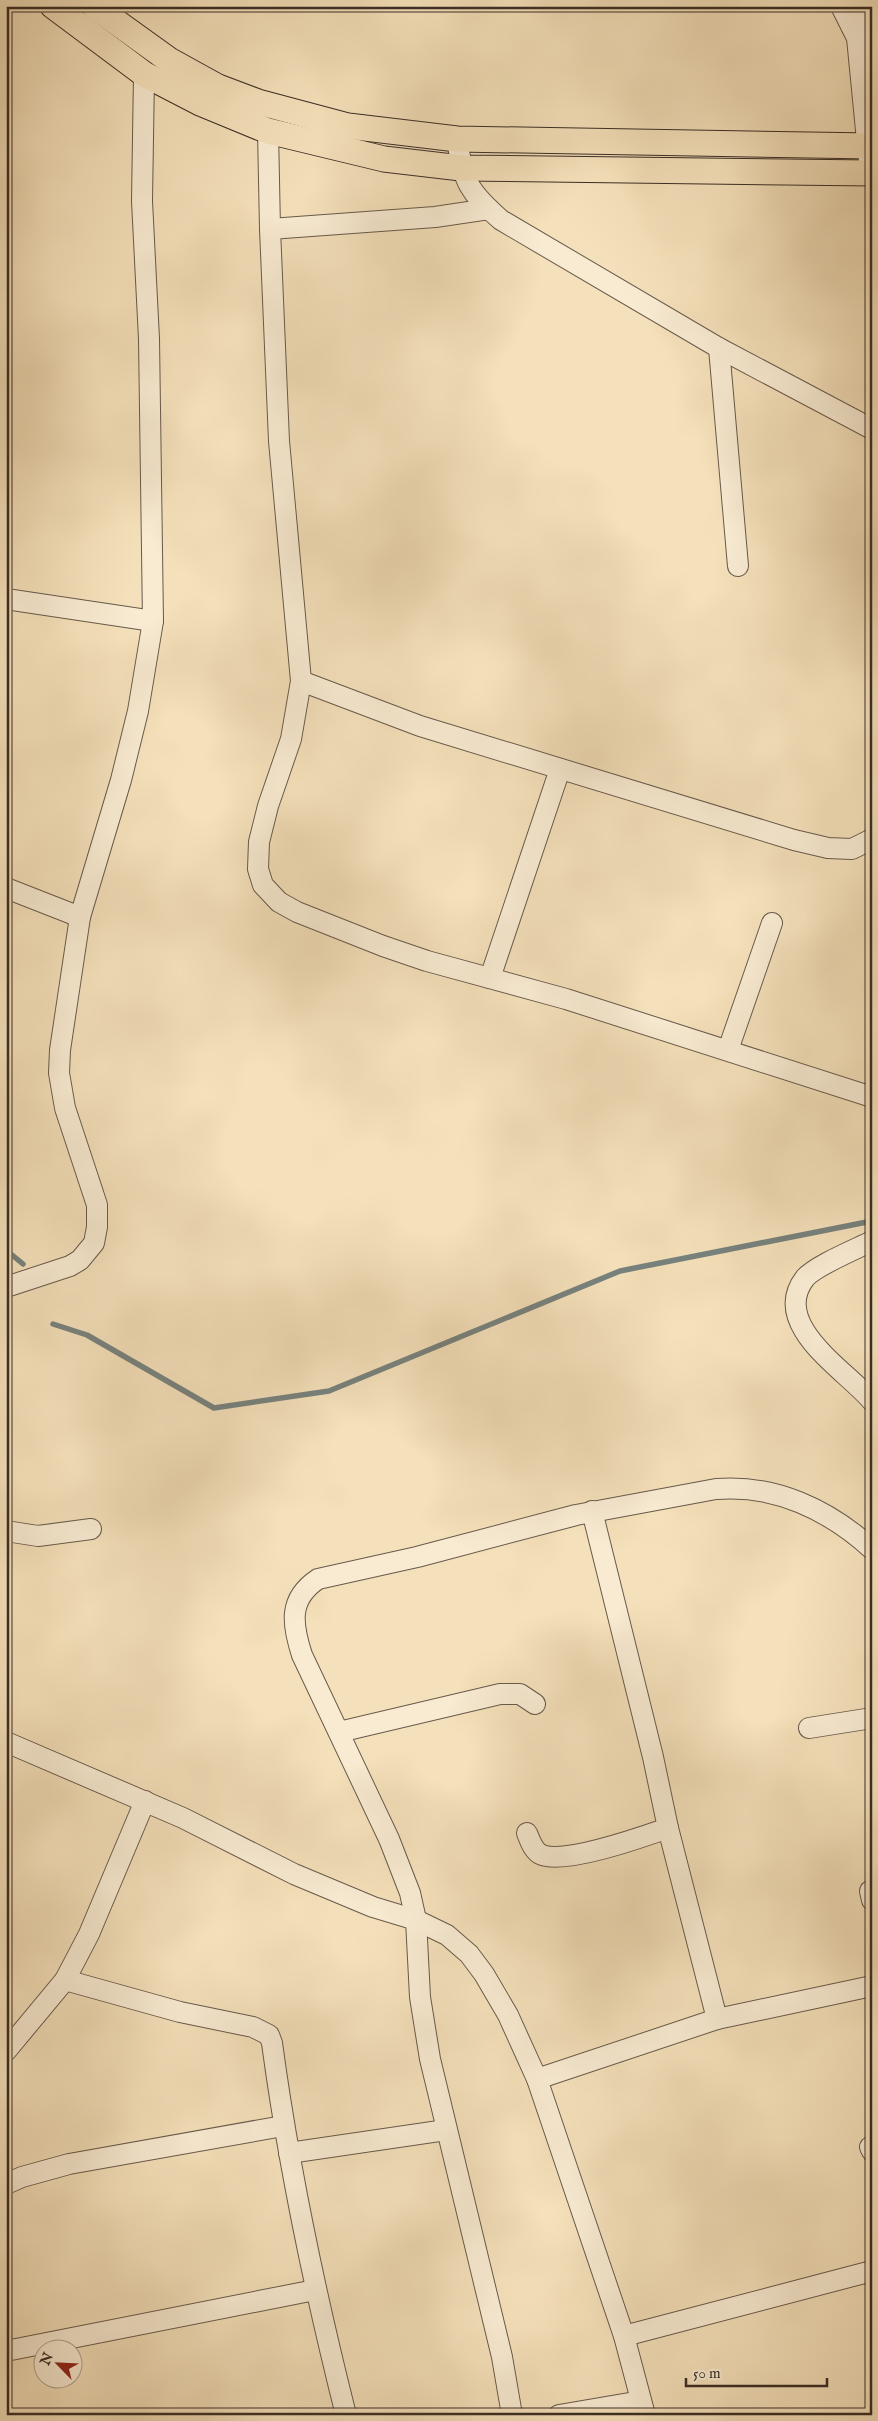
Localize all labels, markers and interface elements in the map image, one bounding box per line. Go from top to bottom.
north arrow [32,2338,82,2388]
text: N [36,2350,58,2369]
scale bar [686,2356,827,2388]
text: 50 m [693,2364,721,2383]

